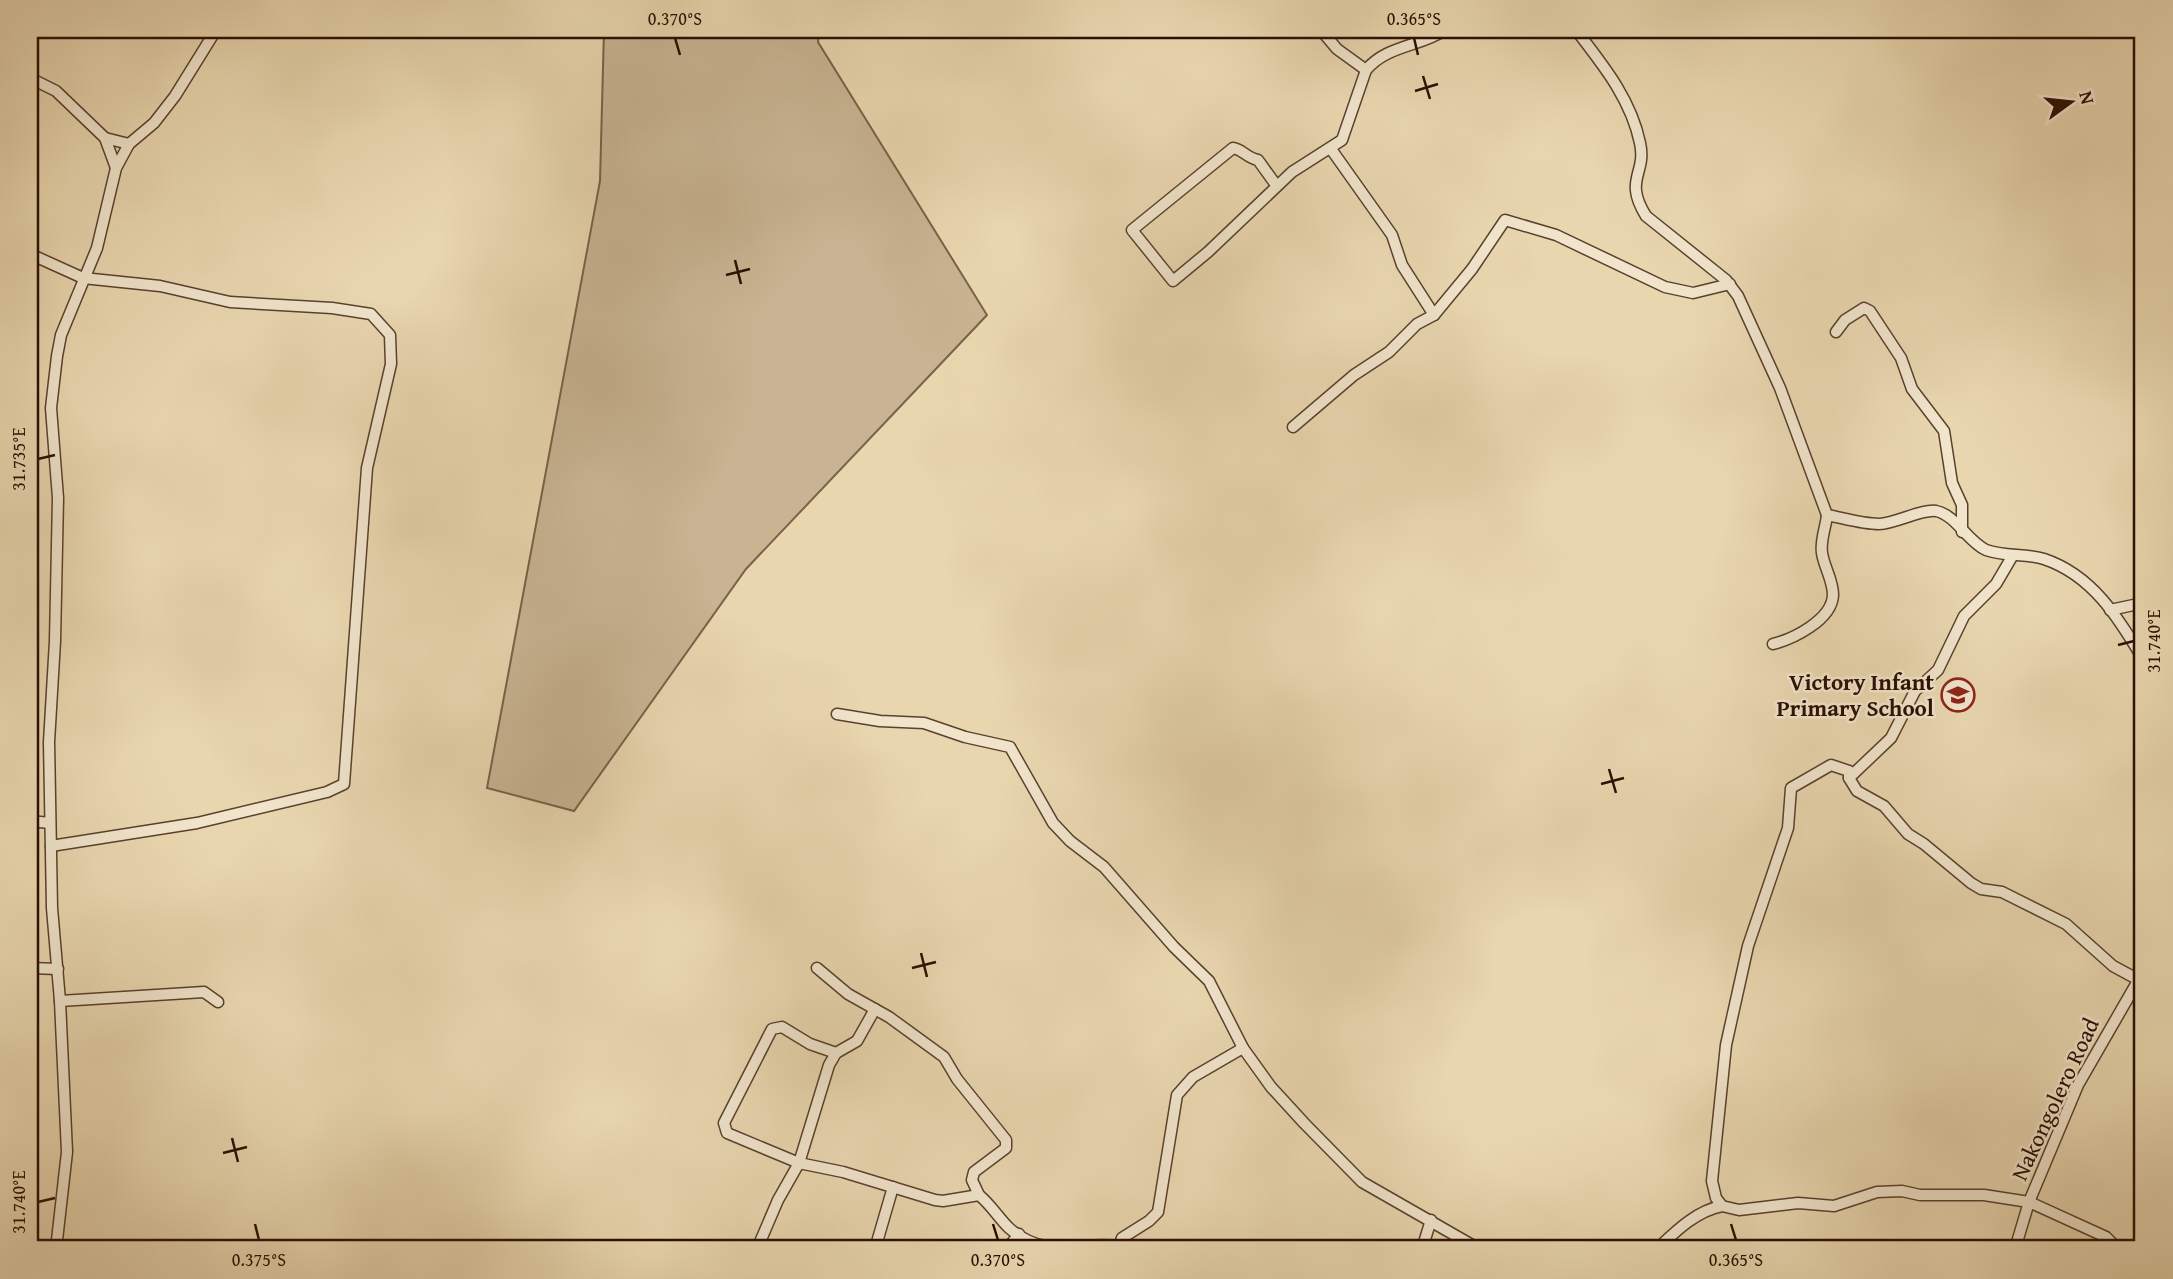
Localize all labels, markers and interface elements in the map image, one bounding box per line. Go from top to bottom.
text: 0.370°S [648,5,702,32]
text: 0.365°S [1387,5,1441,32]
north arrow [2036,66,2106,136]
text: N [2072,88,2103,108]
text: 31.735°E [5,427,32,491]
text: 31.740°E [2140,609,2167,673]
place label: Victory Infant Primary School [1776,665,1934,724]
school or university icon: Victory Infant Primary School [1939,676,1977,714]
street label: Nakongolero Road [2002,1011,2107,1186]
text: 31.740°E [5,1170,32,1234]
text: 0.375°S [232,1246,286,1273]
text: 0.370°S [971,1246,1025,1273]
text: 0.365°S [1709,1246,1763,1273]

